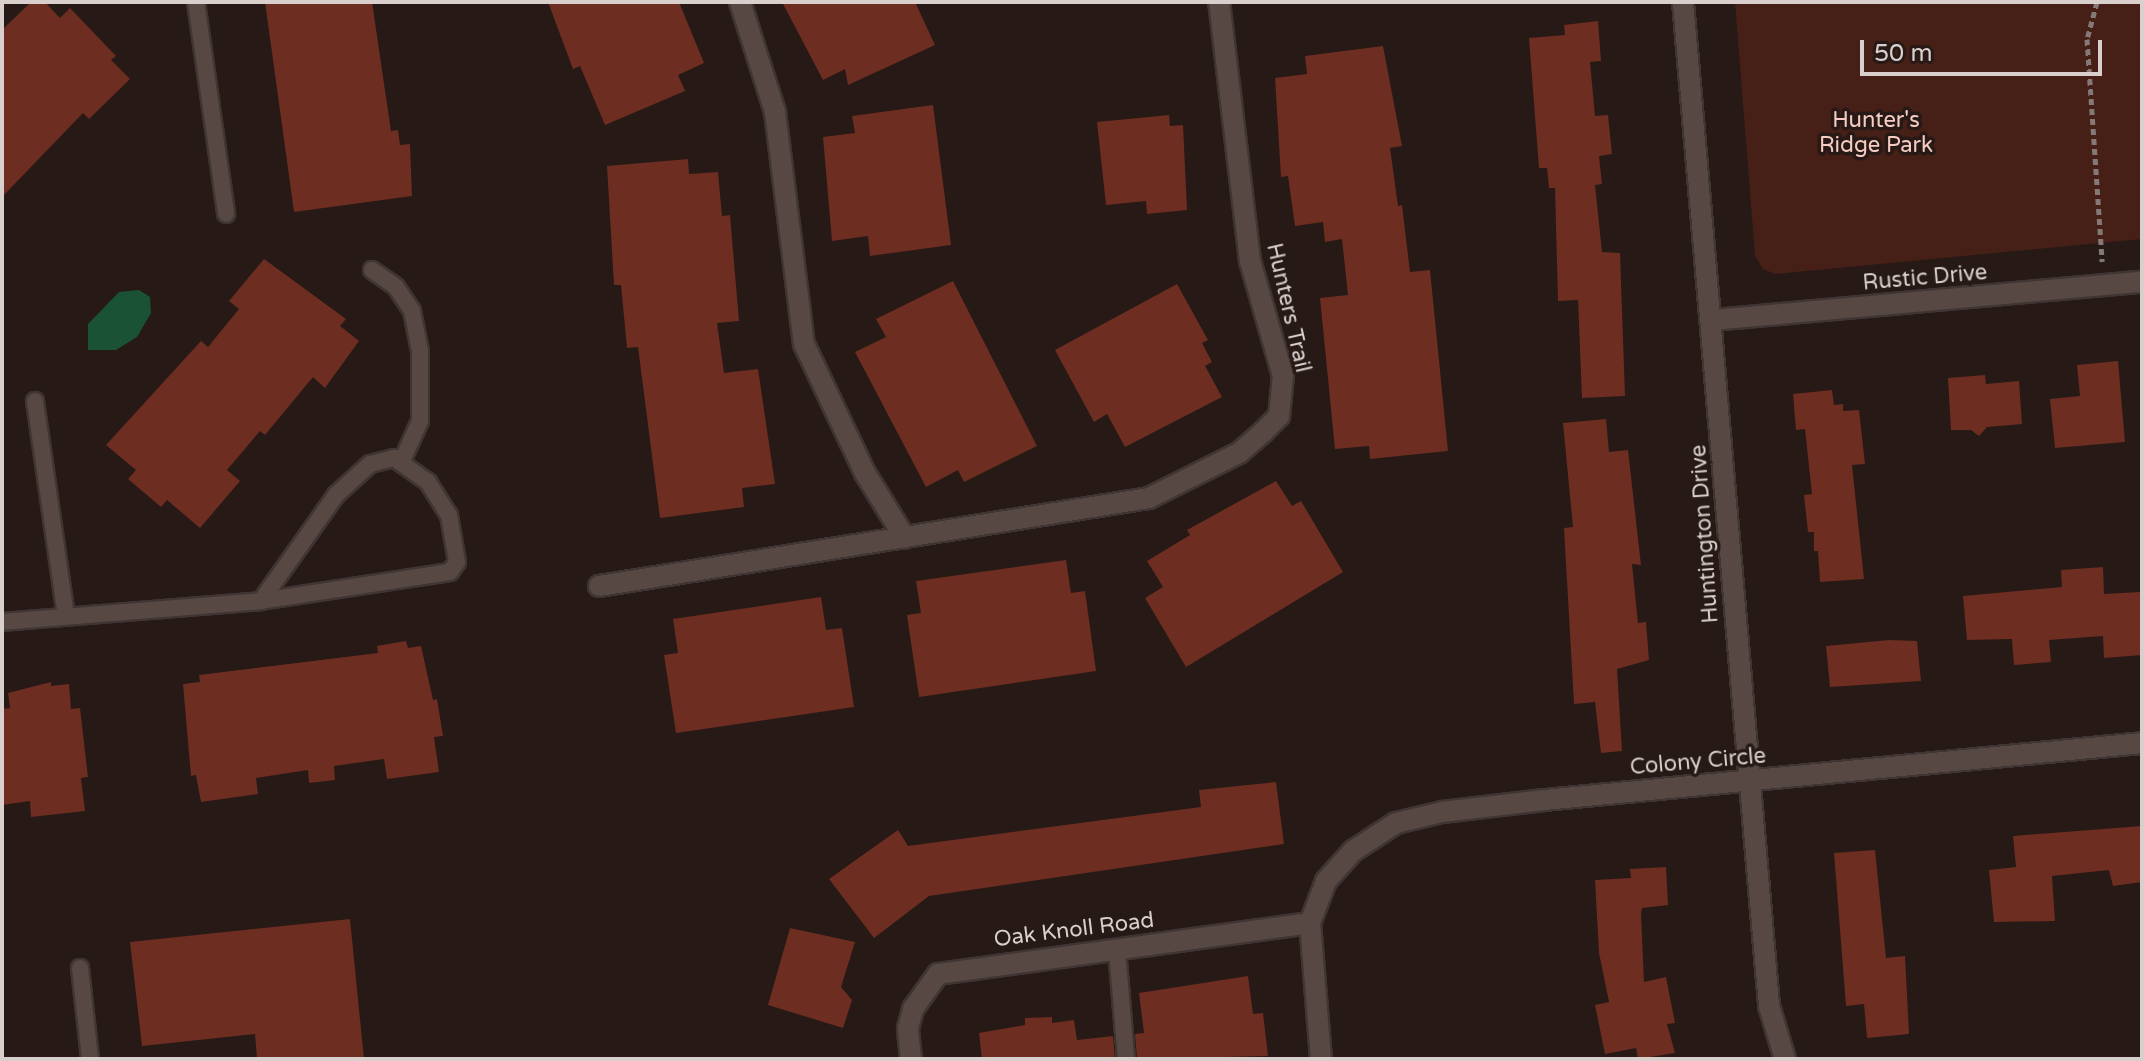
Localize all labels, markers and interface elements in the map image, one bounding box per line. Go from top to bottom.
scale bar [1864,24,2106,74]
text: 50 m [1874,39,1932,68]
park label: Hunter's Ridge Park [1819,107,1933,158]
street label: Hunters Trail [1260,241,1316,375]
street label: Rustic Drive [1862,259,1988,297]
street label: Huntington Drive [1686,444,1724,624]
street label: Colony Circle [1629,743,1767,781]
street label: Oak Knoll Road [992,907,1156,953]

